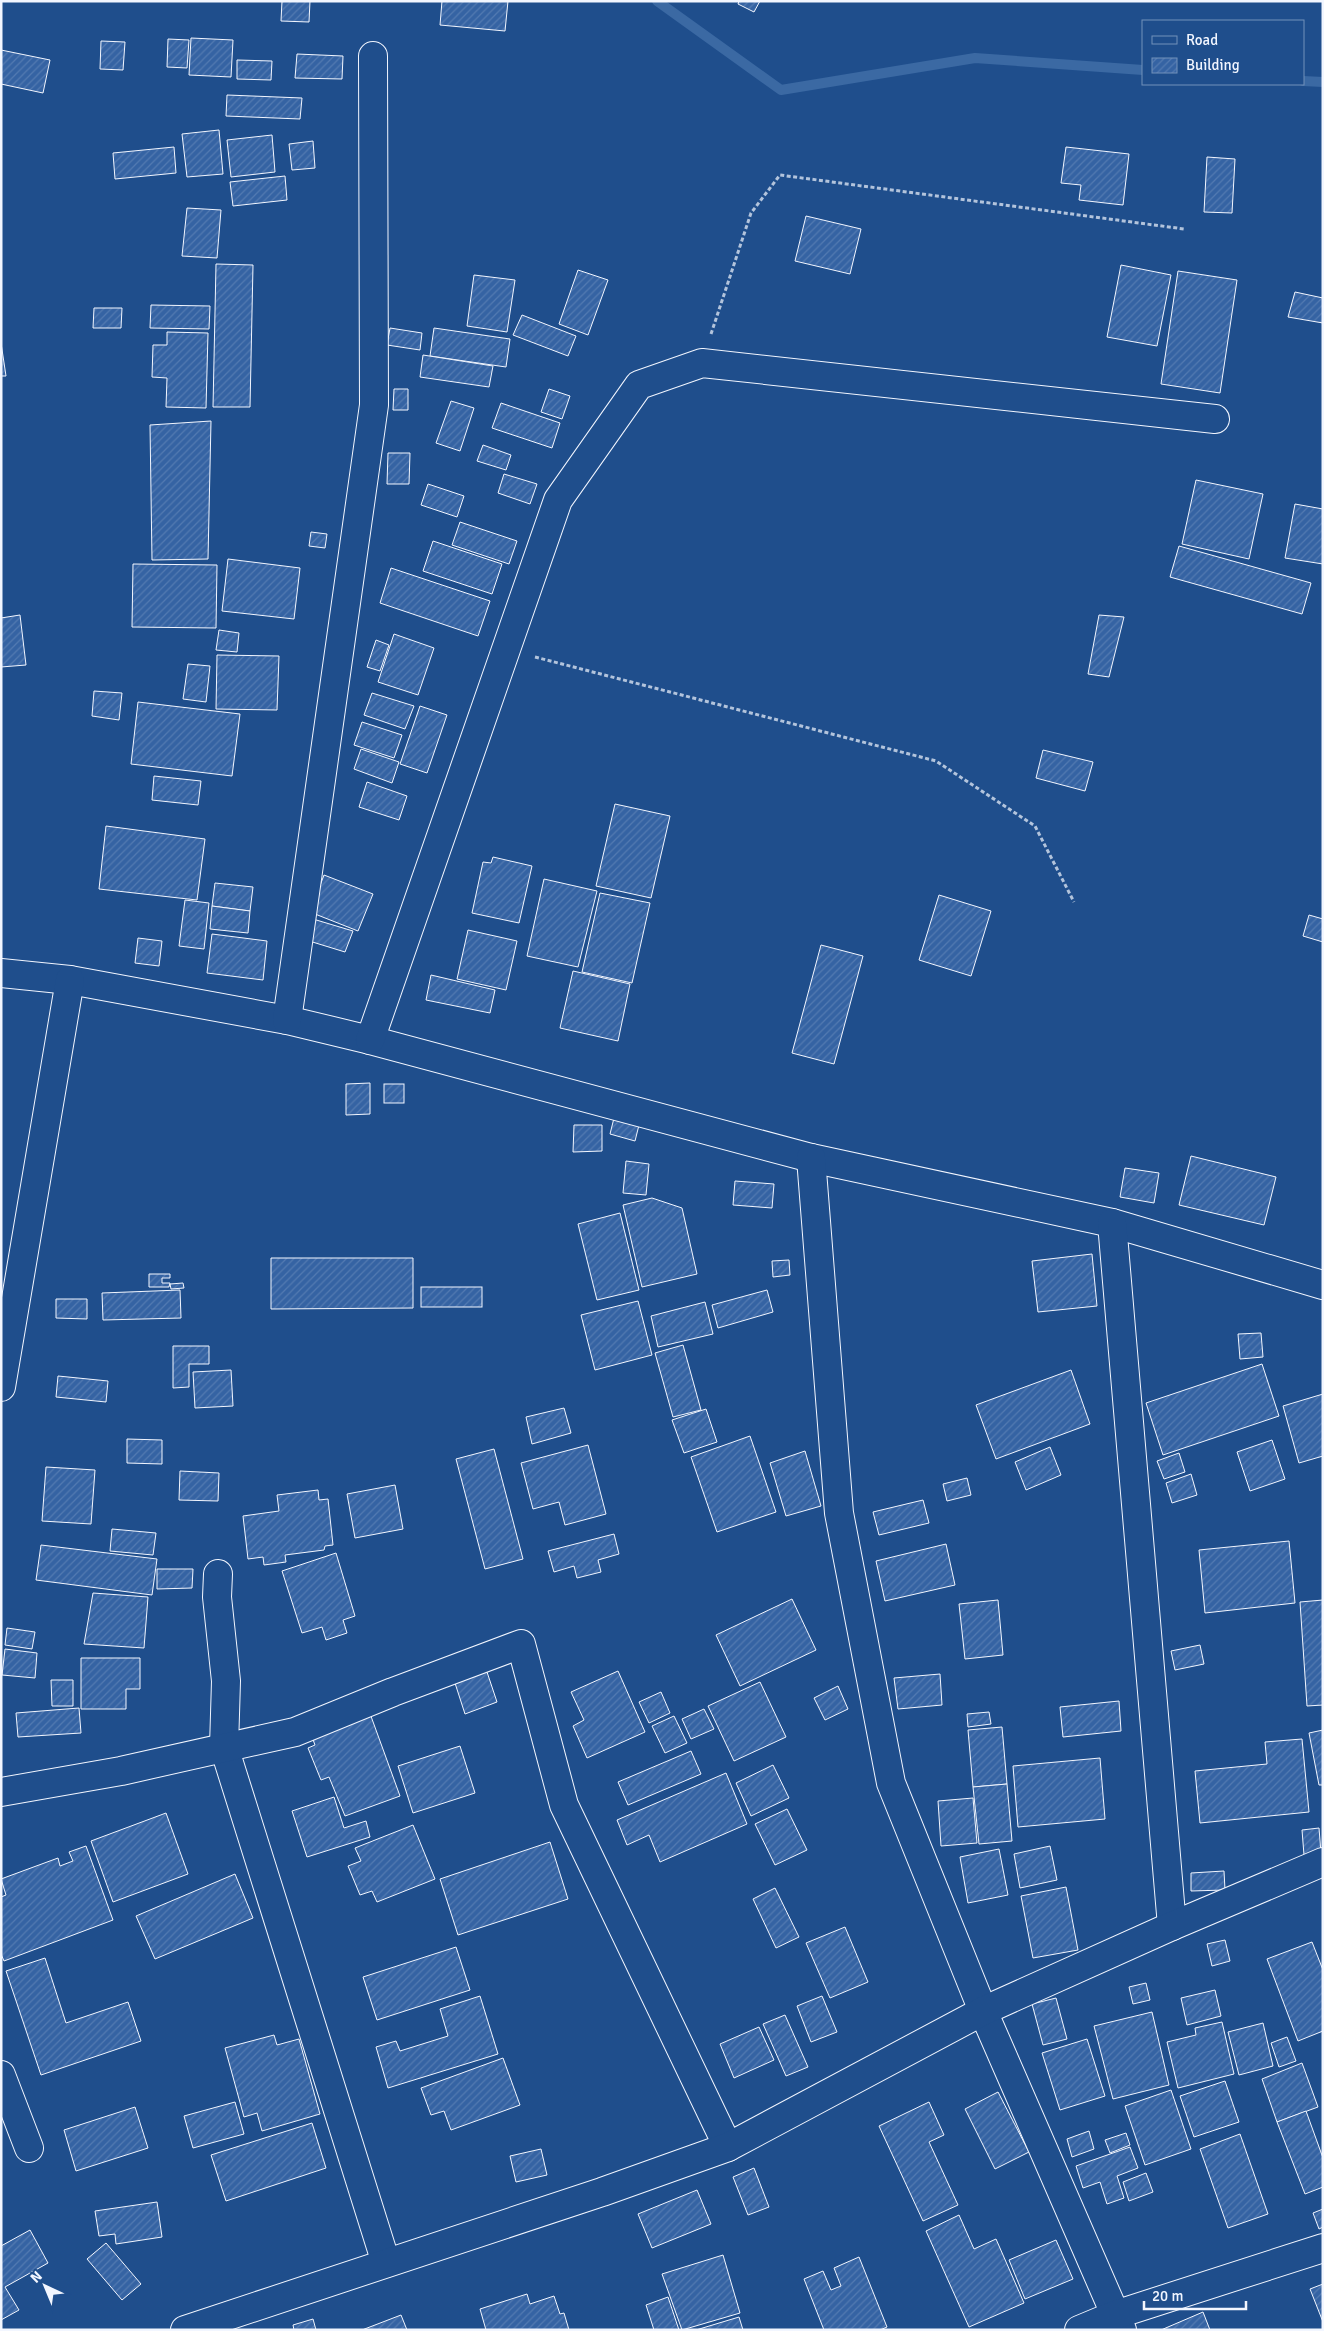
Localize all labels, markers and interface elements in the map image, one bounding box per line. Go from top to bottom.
legend [1142,20,1304,85]
text: Road [1186,31,1218,49]
text: Building [1186,56,1240,74]
north arrow [20,2261,70,2311]
text: N [27,2268,46,2287]
scale bar [1144,2278,1246,2310]
text: 20 m [1152,2287,1183,2305]

